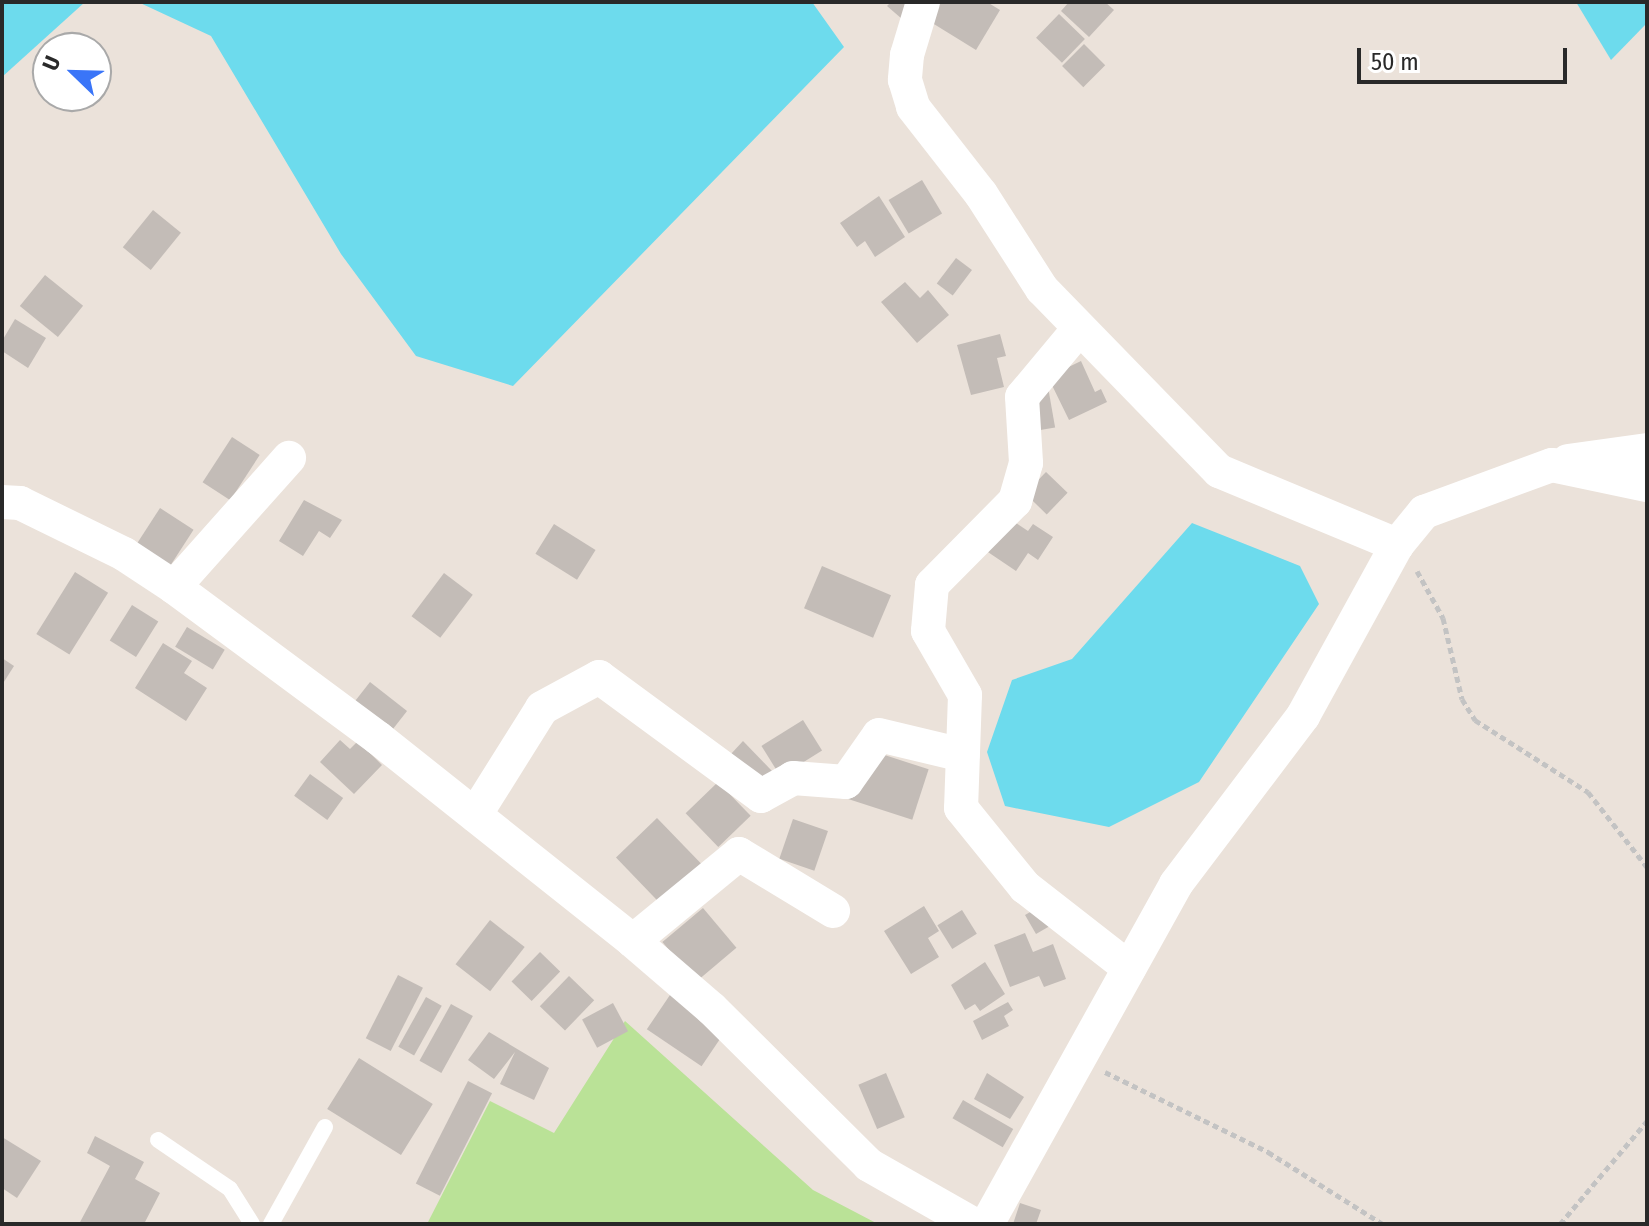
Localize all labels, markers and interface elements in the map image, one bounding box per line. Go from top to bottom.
north arrow [32,32,112,112]
scale bar [1361,32,1571,82]
text: 50 m [1371,48,1419,76]
text: U [36,52,66,74]

